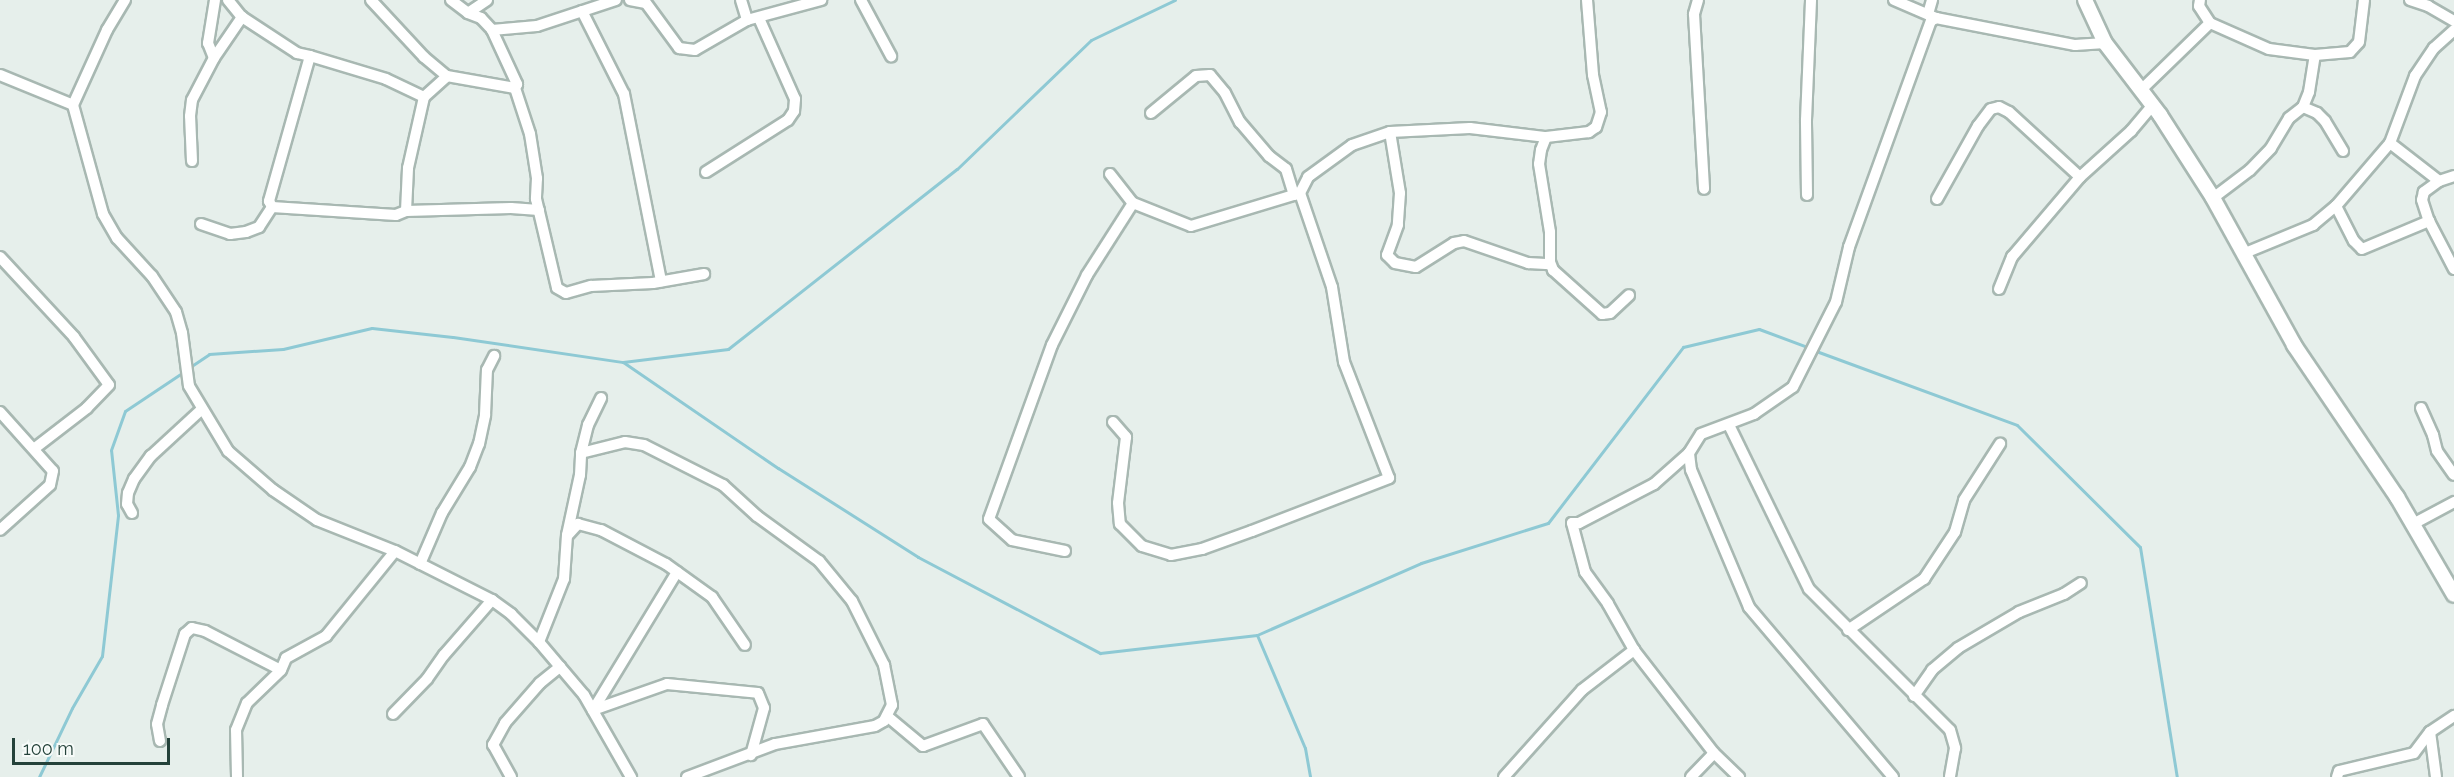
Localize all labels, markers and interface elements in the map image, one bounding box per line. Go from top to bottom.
scale bar [15,726,172,764]
text: 100 m [23,738,74,759]

